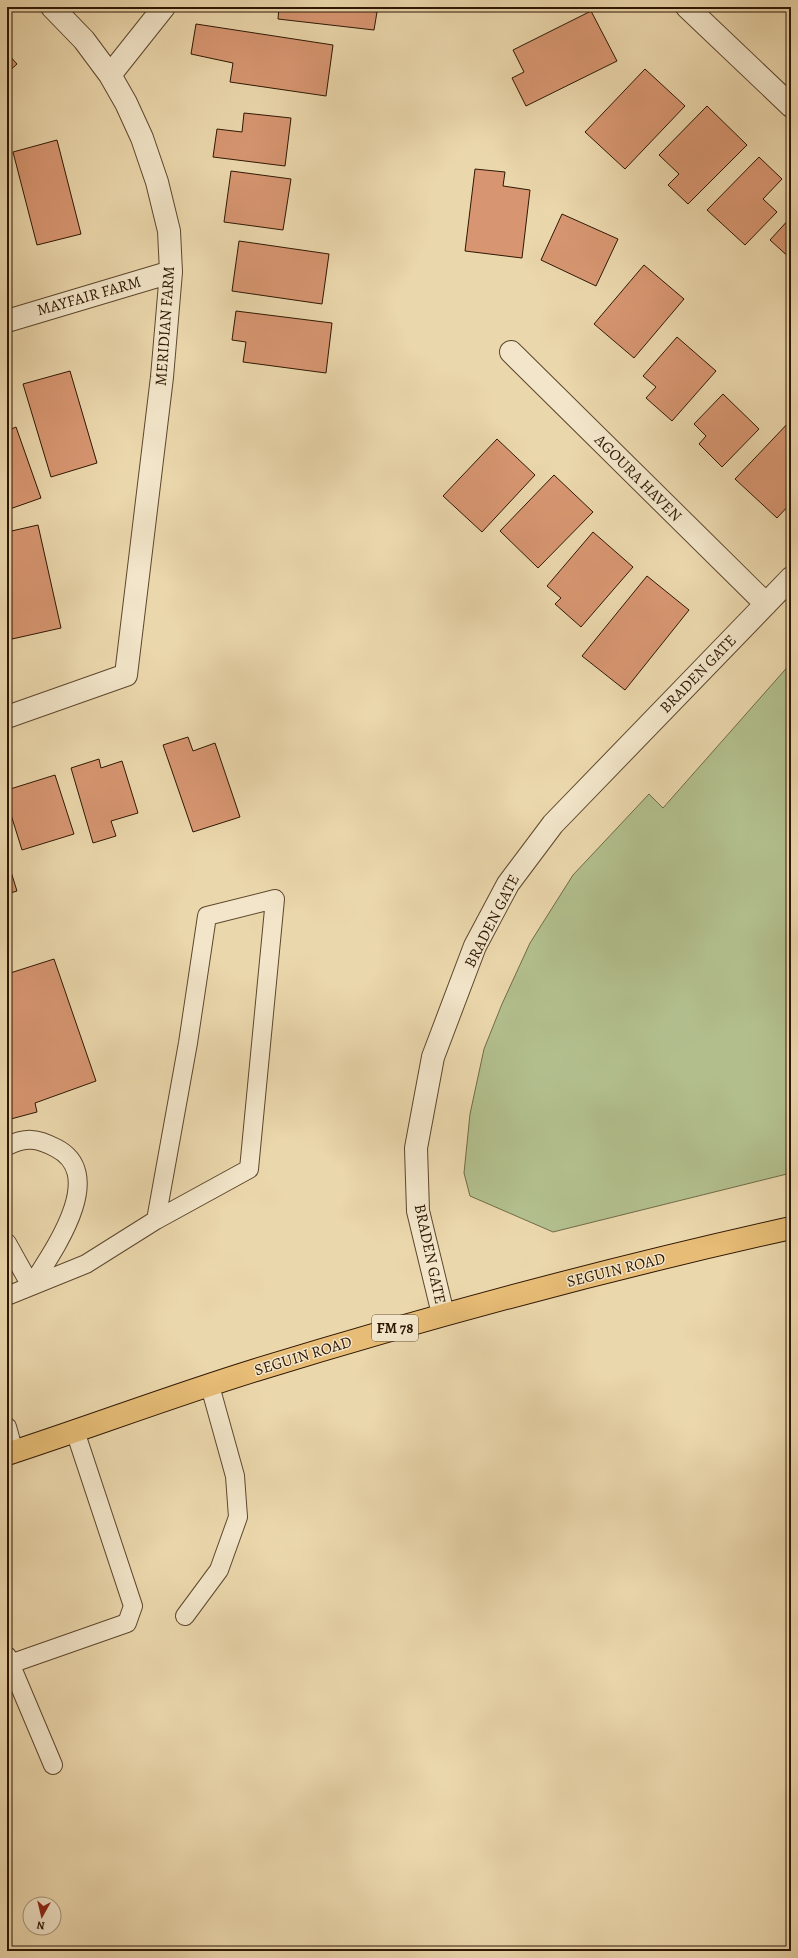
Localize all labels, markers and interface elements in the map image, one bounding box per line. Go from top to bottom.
street label: MERIDIAN FARM [150,265,180,387]
street label: MAYFAIR FARM [34,271,144,321]
street label: AGOURA HAVEN [589,429,687,527]
street label: BRADEN GATE [655,630,741,718]
street label: BRADEN GATE [459,871,525,971]
street label: BRADEN GATE [409,1202,451,1306]
street label: SEGUIN ROAD [564,1247,668,1293]
road number: FM 78 [372,1315,418,1341]
street label: SEGUIN ROAD [252,1331,354,1381]
north arrow [22,1896,62,1936]
text: N [36,1917,46,1933]

